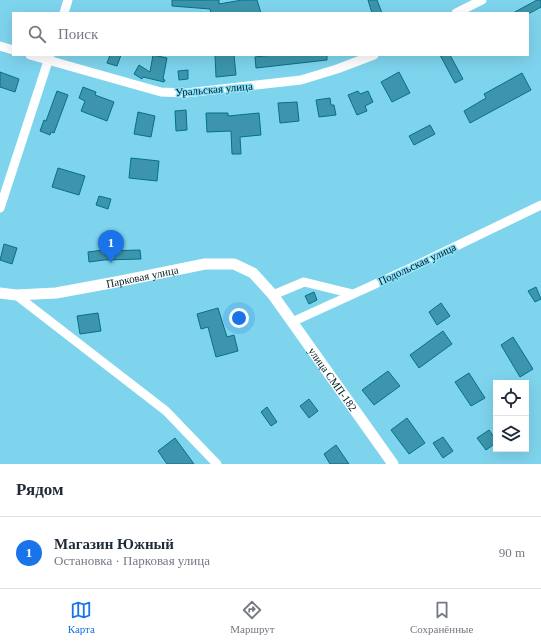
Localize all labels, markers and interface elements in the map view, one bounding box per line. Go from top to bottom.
search box [12,12,529,56]
icon: search [26,23,48,45]
text: Поиск [58,26,98,42]
street label: Уральская улица [175,80,253,98]
pin: 1 [98,230,124,263]
street label: Подольская улица [376,241,458,287]
street label: Парковая улица [105,263,180,290]
your location [229,308,249,328]
street label: улица СМП-182 [306,345,359,413]
map controls [493,380,529,452]
button: locate [493,380,529,416]
button: layers [493,416,529,452]
text: Рядом [16,480,64,499]
text: Магазин Южный [54,536,174,552]
text: 1 [26,545,32,560]
text: 90 m [499,545,525,560]
text: Остановка · Парковая улица [54,553,210,568]
tab: Карта [68,599,95,635]
tab: Маршрут [230,599,275,635]
tab: Сохранённые [410,599,473,635]

